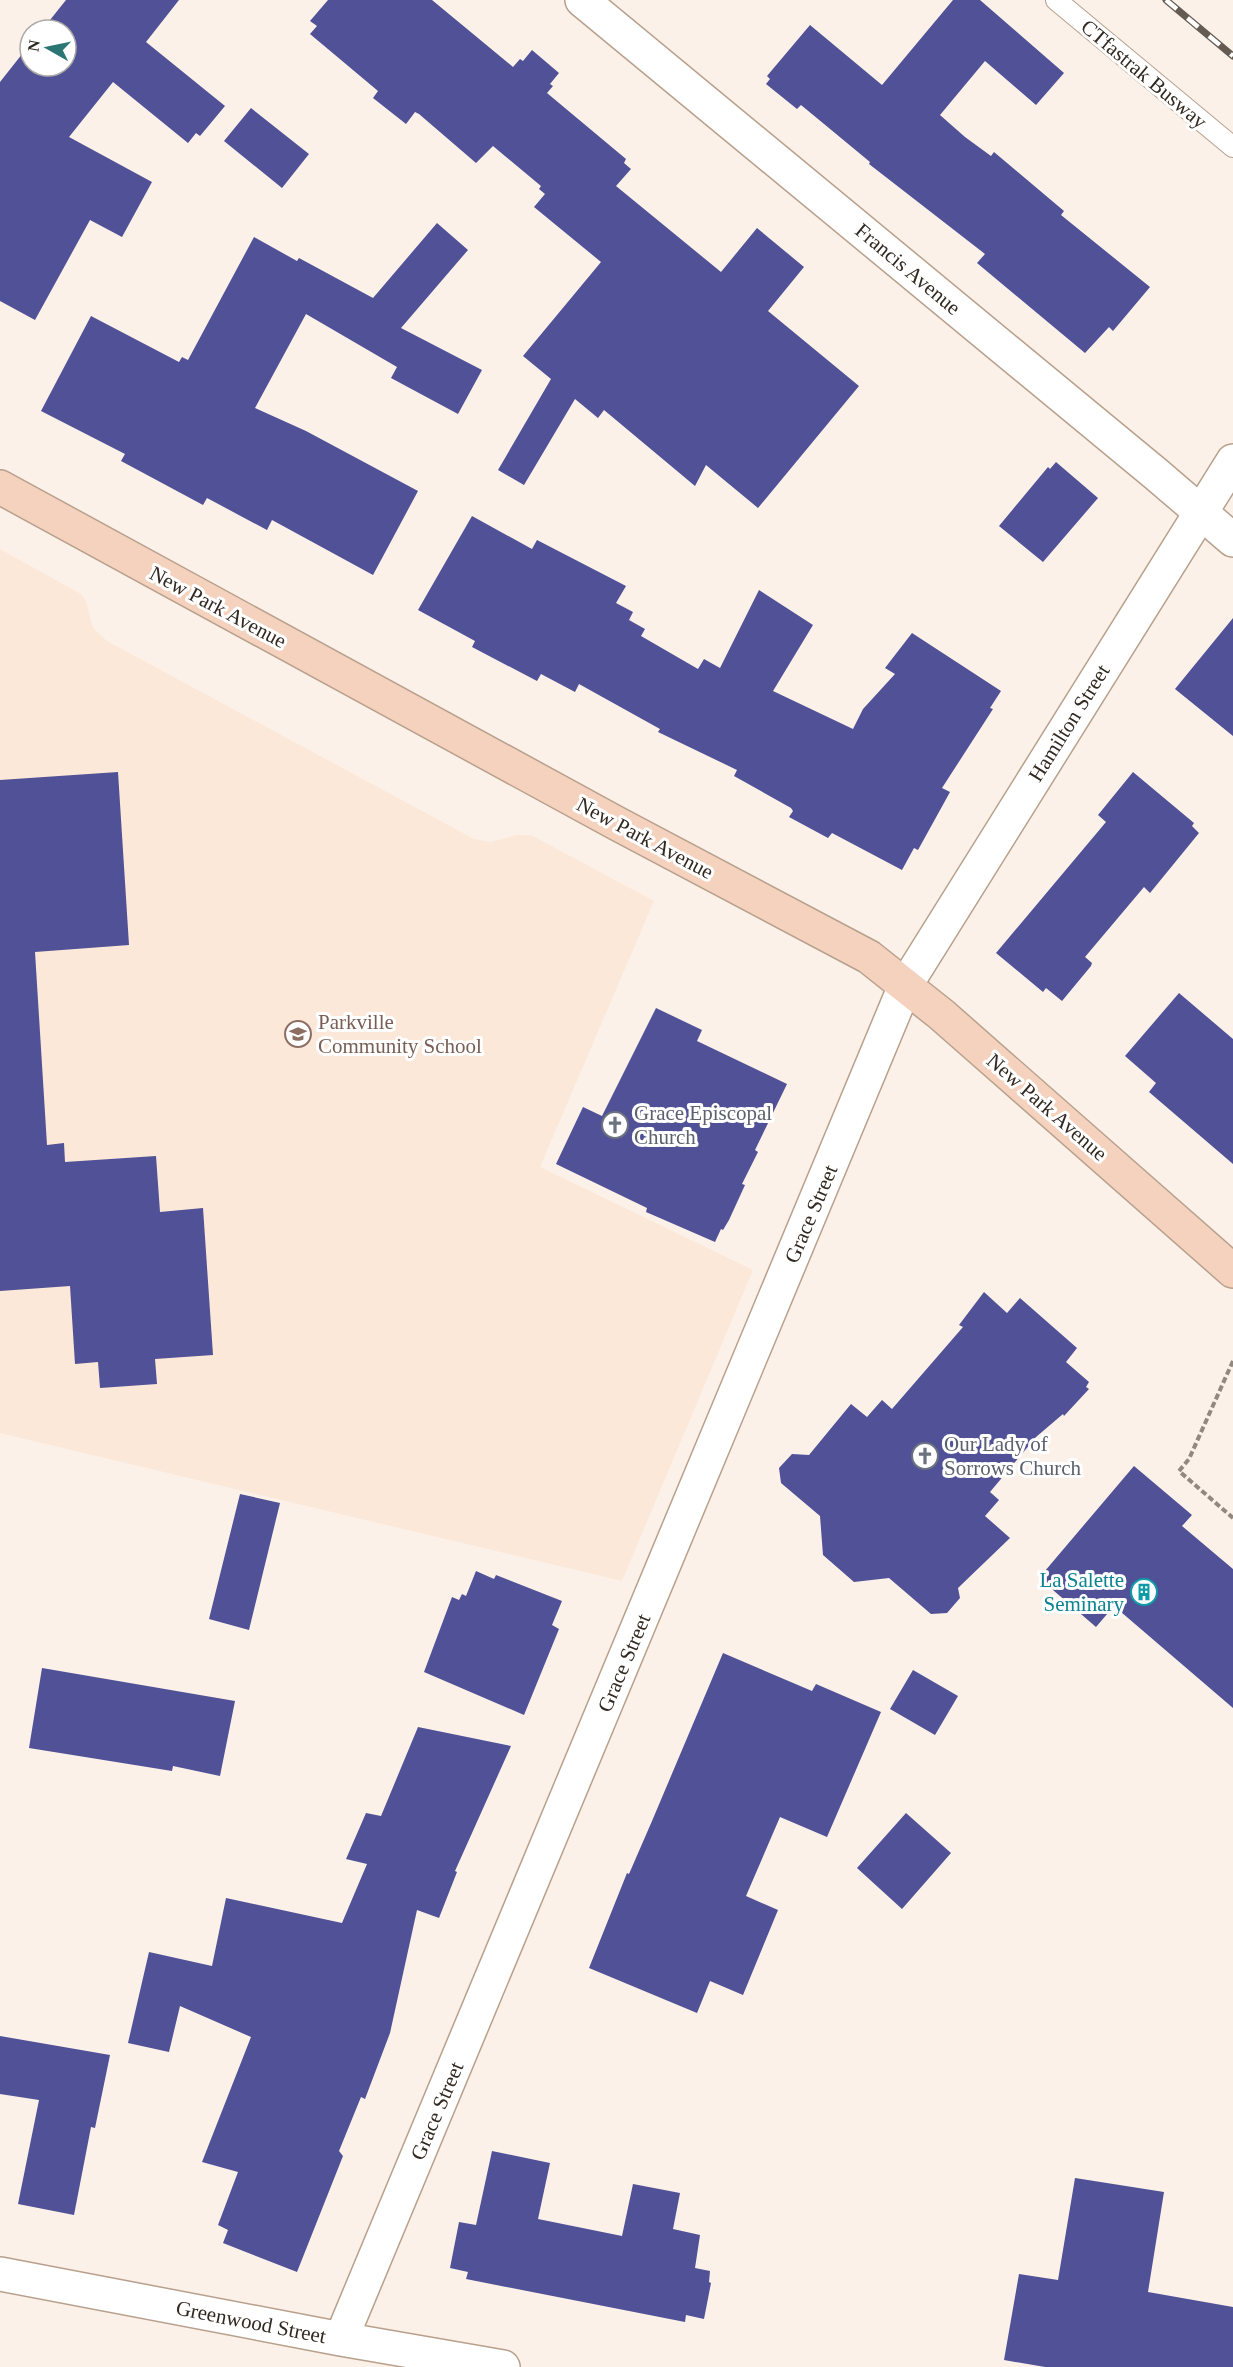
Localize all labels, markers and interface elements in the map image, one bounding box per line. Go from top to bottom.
street label: CTfastrak Busway [1076,14,1212,134]
north arrow [18,18,78,78]
text: N [24,38,43,53]
street label: Francis Avenue [851,218,965,320]
street label: New Park Avenue [146,561,290,653]
street label: Hamilton Street [1023,660,1115,786]
street label: New Park Avenue [573,792,717,884]
place label: Parkville Community School [318,1010,482,1058]
school or university icon: Parkville Community School [283,1019,313,1049]
street label: New Park Avenue [982,1048,1112,1166]
place label: Grace Episcopal Church [634,1101,772,1149]
church icon: Grace Episcopal Church [600,1110,630,1140]
street label: Grace Street [780,1161,842,1267]
place label: Our Lady of Sorrows Church [944,1432,1082,1480]
church icon: Our Lady of Sorrows Church [910,1441,940,1471]
place label: La Salette Seminary [1039,1568,1124,1616]
building icon: La Salette Seminary [1129,1577,1159,1607]
street label: Grace Street [593,1610,655,1716]
street label: Grace Street [406,2058,468,2164]
street label: Greenwood Street [174,2296,328,2348]

